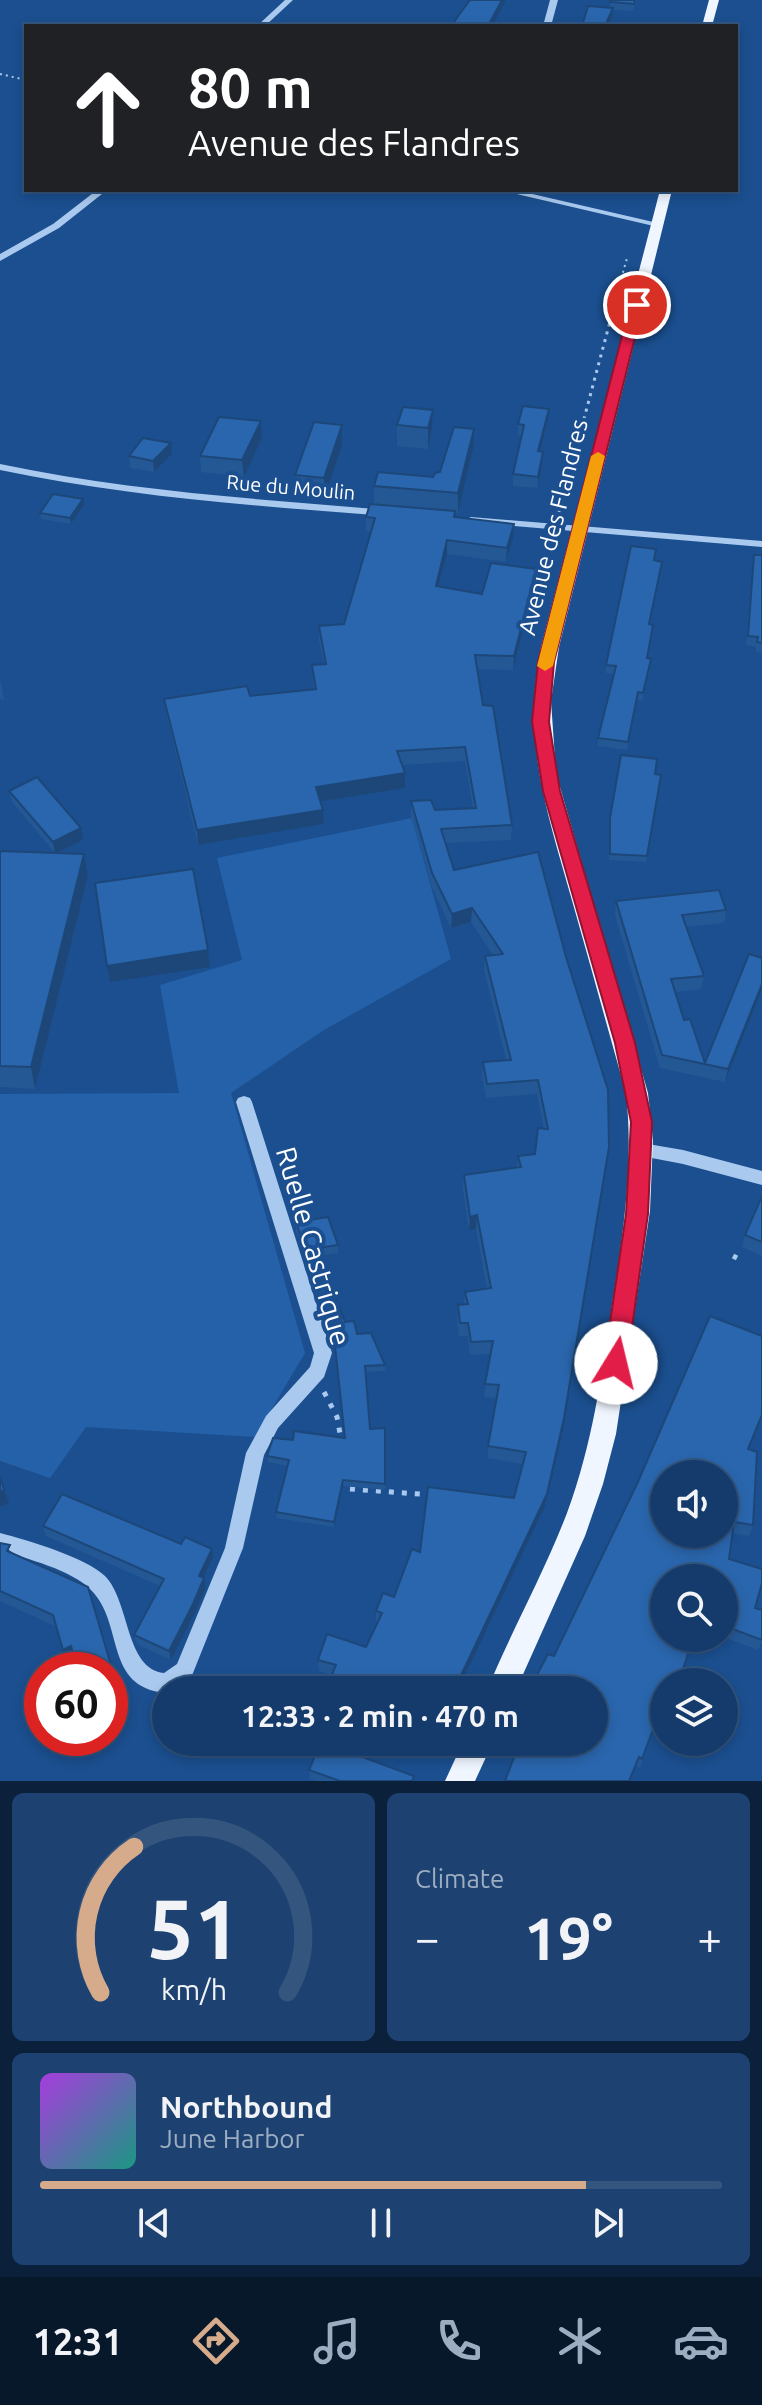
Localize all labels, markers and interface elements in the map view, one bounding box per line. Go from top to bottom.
icon: ahead [56,56,160,160]
text: 80 m [188,56,313,119]
text: Avenue des Flandres [188,122,520,163]
pin [603,271,671,339]
icon: arrive [615,283,659,327]
street label: Avenue des Flandres [513,416,593,638]
street label: Rue du Moulin [226,470,356,504]
street label: Ruelle Castrique [271,1143,357,1349]
position arrow [574,1321,658,1405]
map controls [650,1460,738,1756]
button: sound [650,1460,738,1548]
button: search [650,1564,738,1652]
speed limit sign: 60 [24,1652,128,1756]
button: layers [650,1668,738,1756]
text: 12:33 · 2 min · 470 m [241,1699,519,1733]
text: Climate [415,1864,504,1893]
text: 51 [147,1881,240,1975]
text: 19° [524,1904,613,1971]
text: − [415,1913,440,1962]
text: + [697,1913,722,1962]
text: km/h [161,1973,227,2005]
text: Northbound [160,2090,332,2124]
text: June Harbor [160,2124,304,2153]
icon: previous [132,2201,176,2245]
icon: pause [359,2201,403,2245]
icon: next [586,2201,630,2245]
icon: directions [188,2313,244,2369]
icon: music [309,2313,365,2369]
icon: phone [431,2313,487,2369]
icon: climate [552,2313,608,2369]
icon: car [673,2313,729,2369]
text: 12:31 [33,2321,123,2362]

